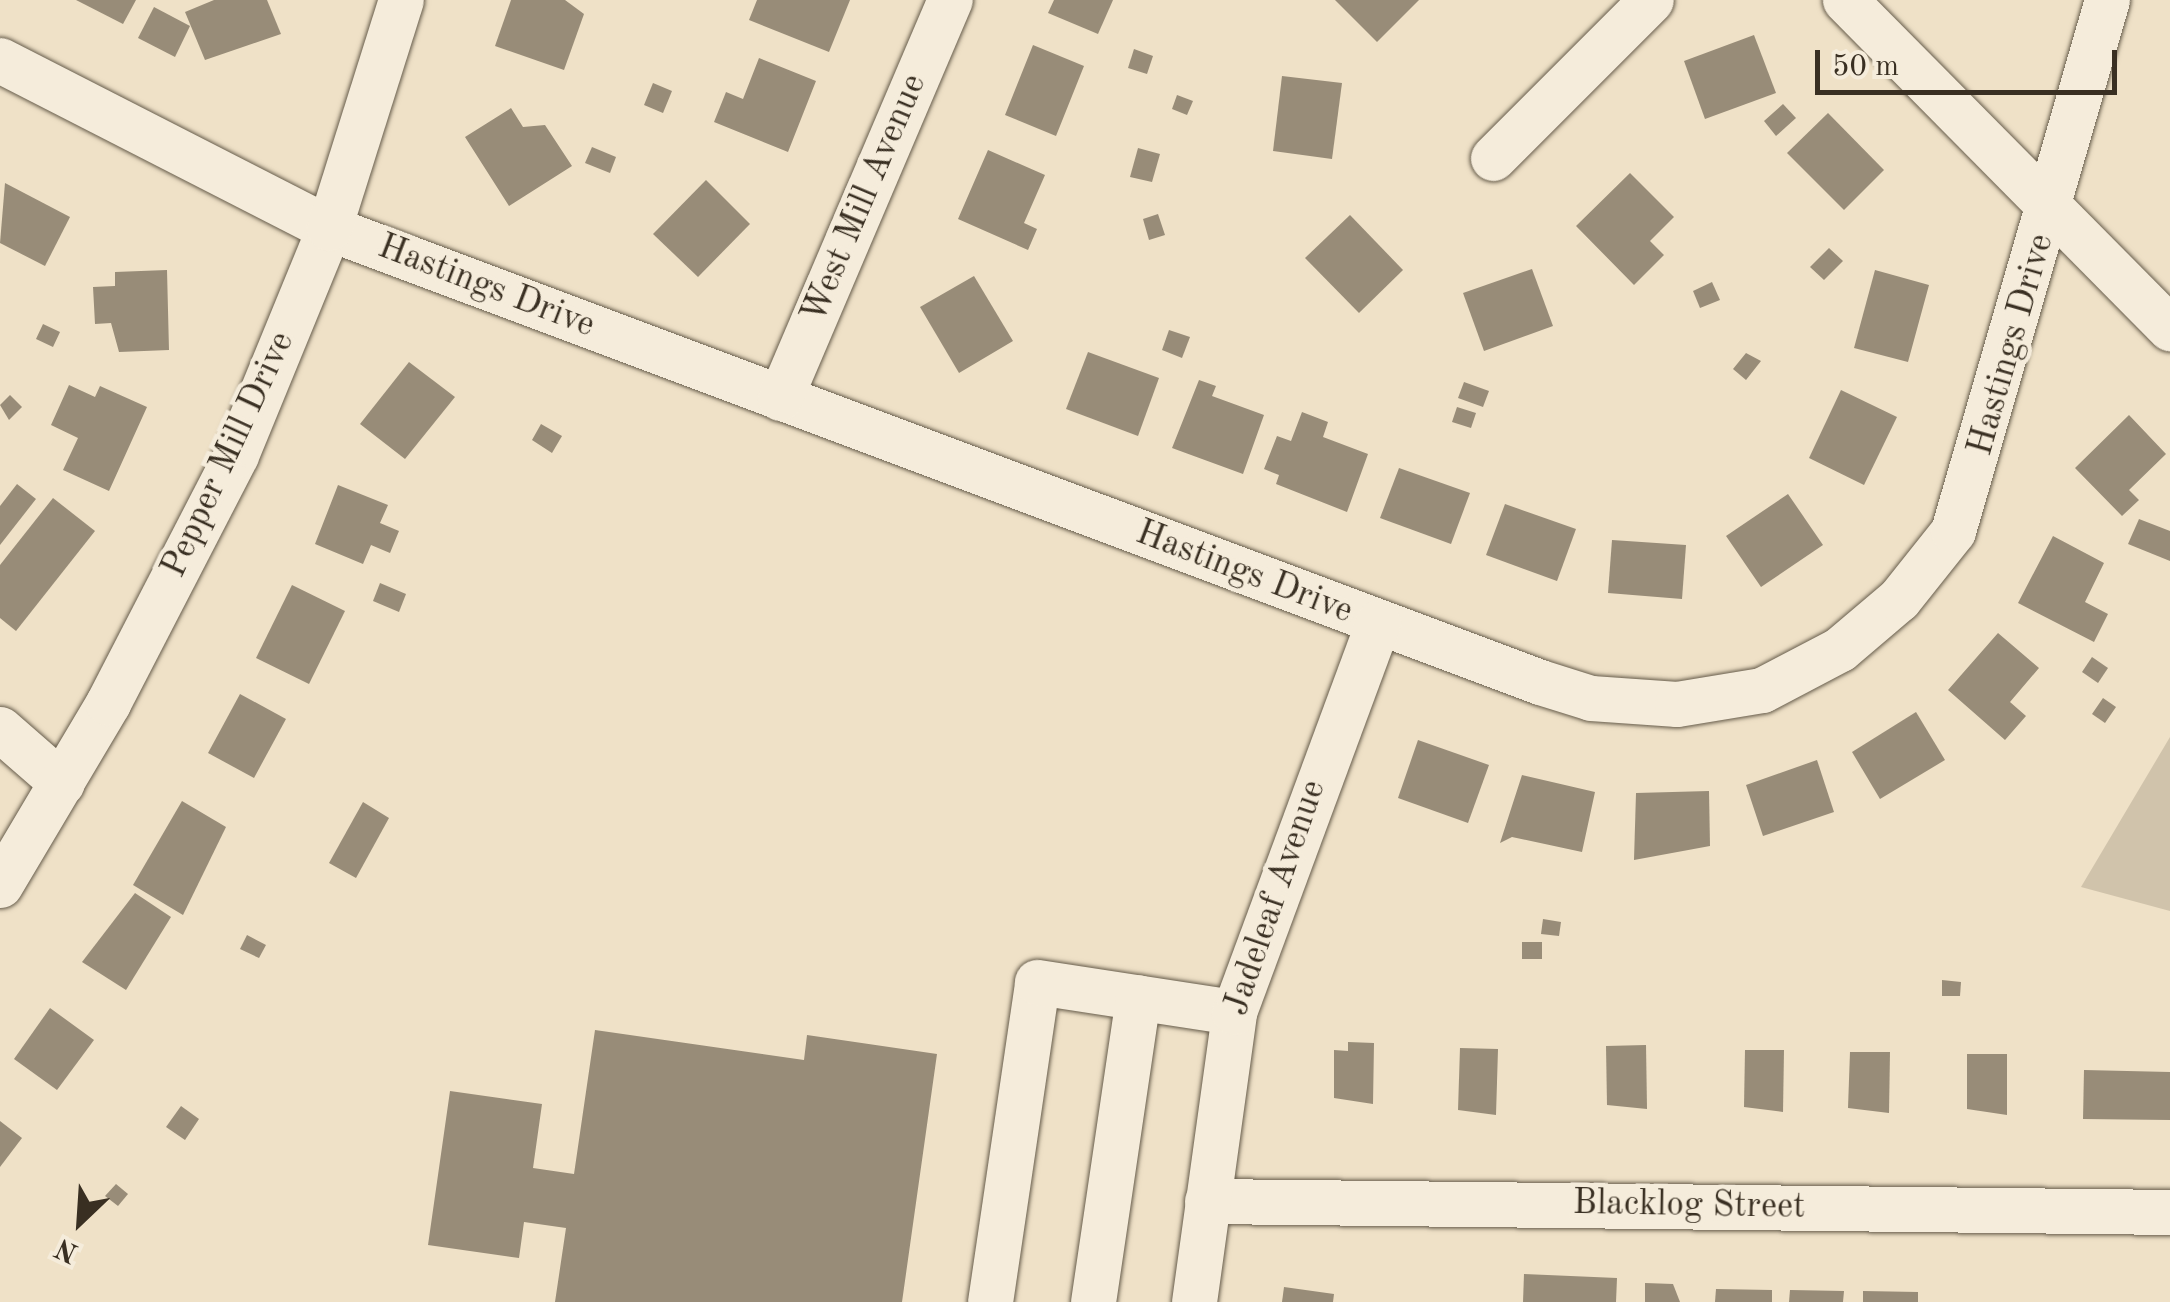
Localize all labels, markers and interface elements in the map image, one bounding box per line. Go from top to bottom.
scale bar [1820,30,2122,92]
text: 50 m [1832,52,1899,82]
street label: West Mill Avenue [794,68,936,330]
street label: Hastings Drive [372,226,600,348]
street label: Hastings Drive [1960,229,2064,461]
street label: Pepper Mill Drive [154,326,304,584]
street label: Hastings Drive [1130,512,1358,634]
street label: Jadeleaf Avenue [1216,775,1336,1021]
north arrow [30,1172,130,1272]
street label: Blacklog Street [1572,1183,1806,1229]
text: N [52,1232,83,1266]

